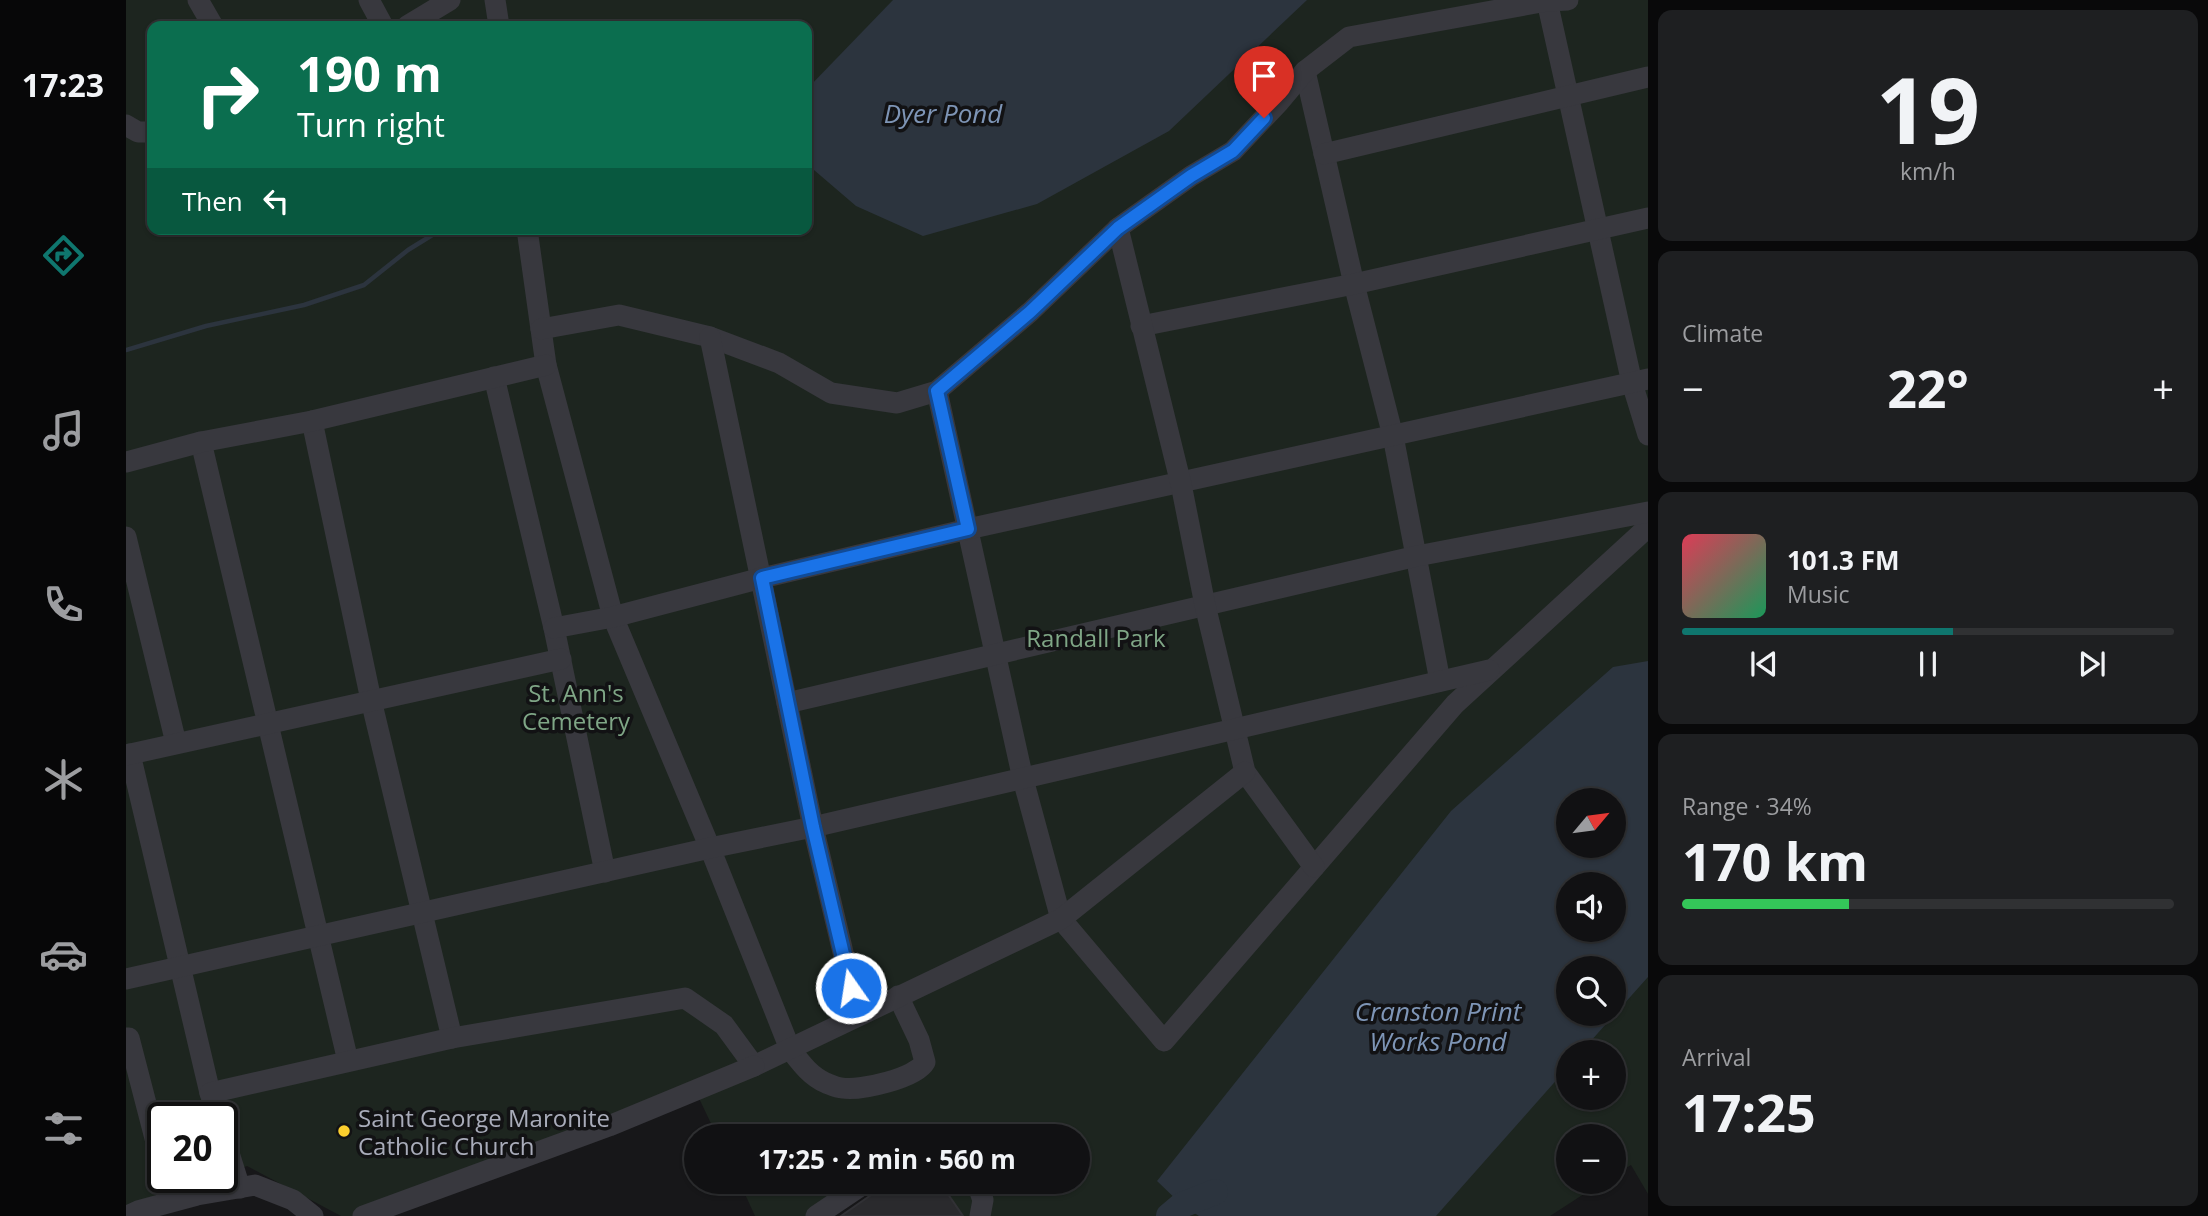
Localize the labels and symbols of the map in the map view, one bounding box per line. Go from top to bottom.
pin [1234,46,1294,118]
water label: Dyer Pond [884,95,1003,131]
park label: Randall Park [1026,621,1166,654]
park label: St. Ann's Cemetery [522,676,631,737]
north arrow [1556,788,1626,858]
position arrow [814,951,888,1025]
water label: Cranston Print Works Pond [1355,993,1523,1059]
place label: Saint George Maronite Catholic Church [358,1101,610,1162]
speed limit sign: 20 [147,1102,238,1193]
marker: Saint George Maronite Catholic Church [336,1123,352,1139]

